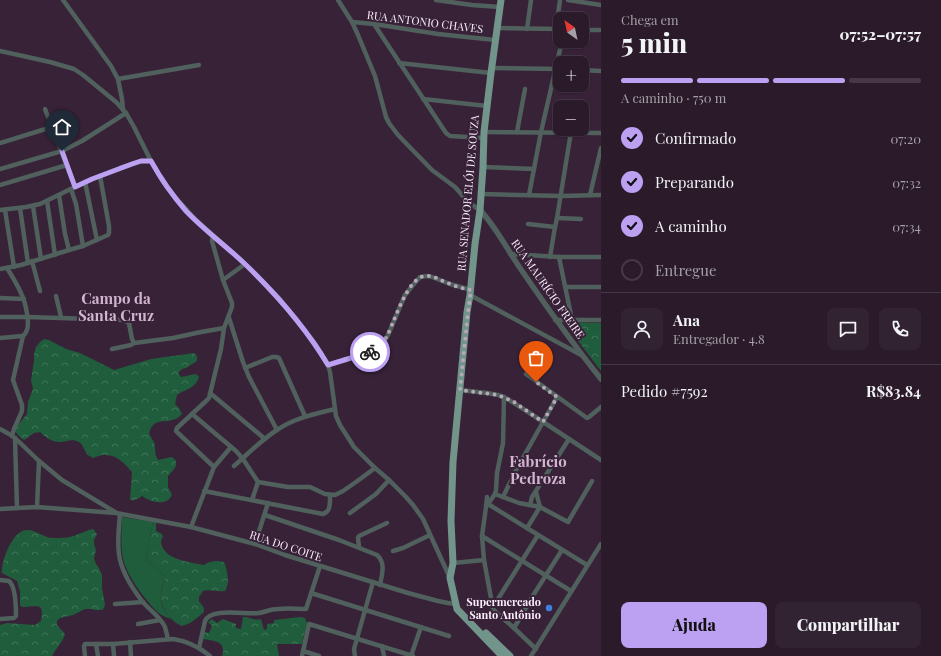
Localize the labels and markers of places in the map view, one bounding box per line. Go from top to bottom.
pin [45,110,79,151]
pin [519,341,553,382]
place label: Supermercado Santo Antônio [466,594,541,622]
marker: Supermercado Santo Antônio [544,603,554,613]

